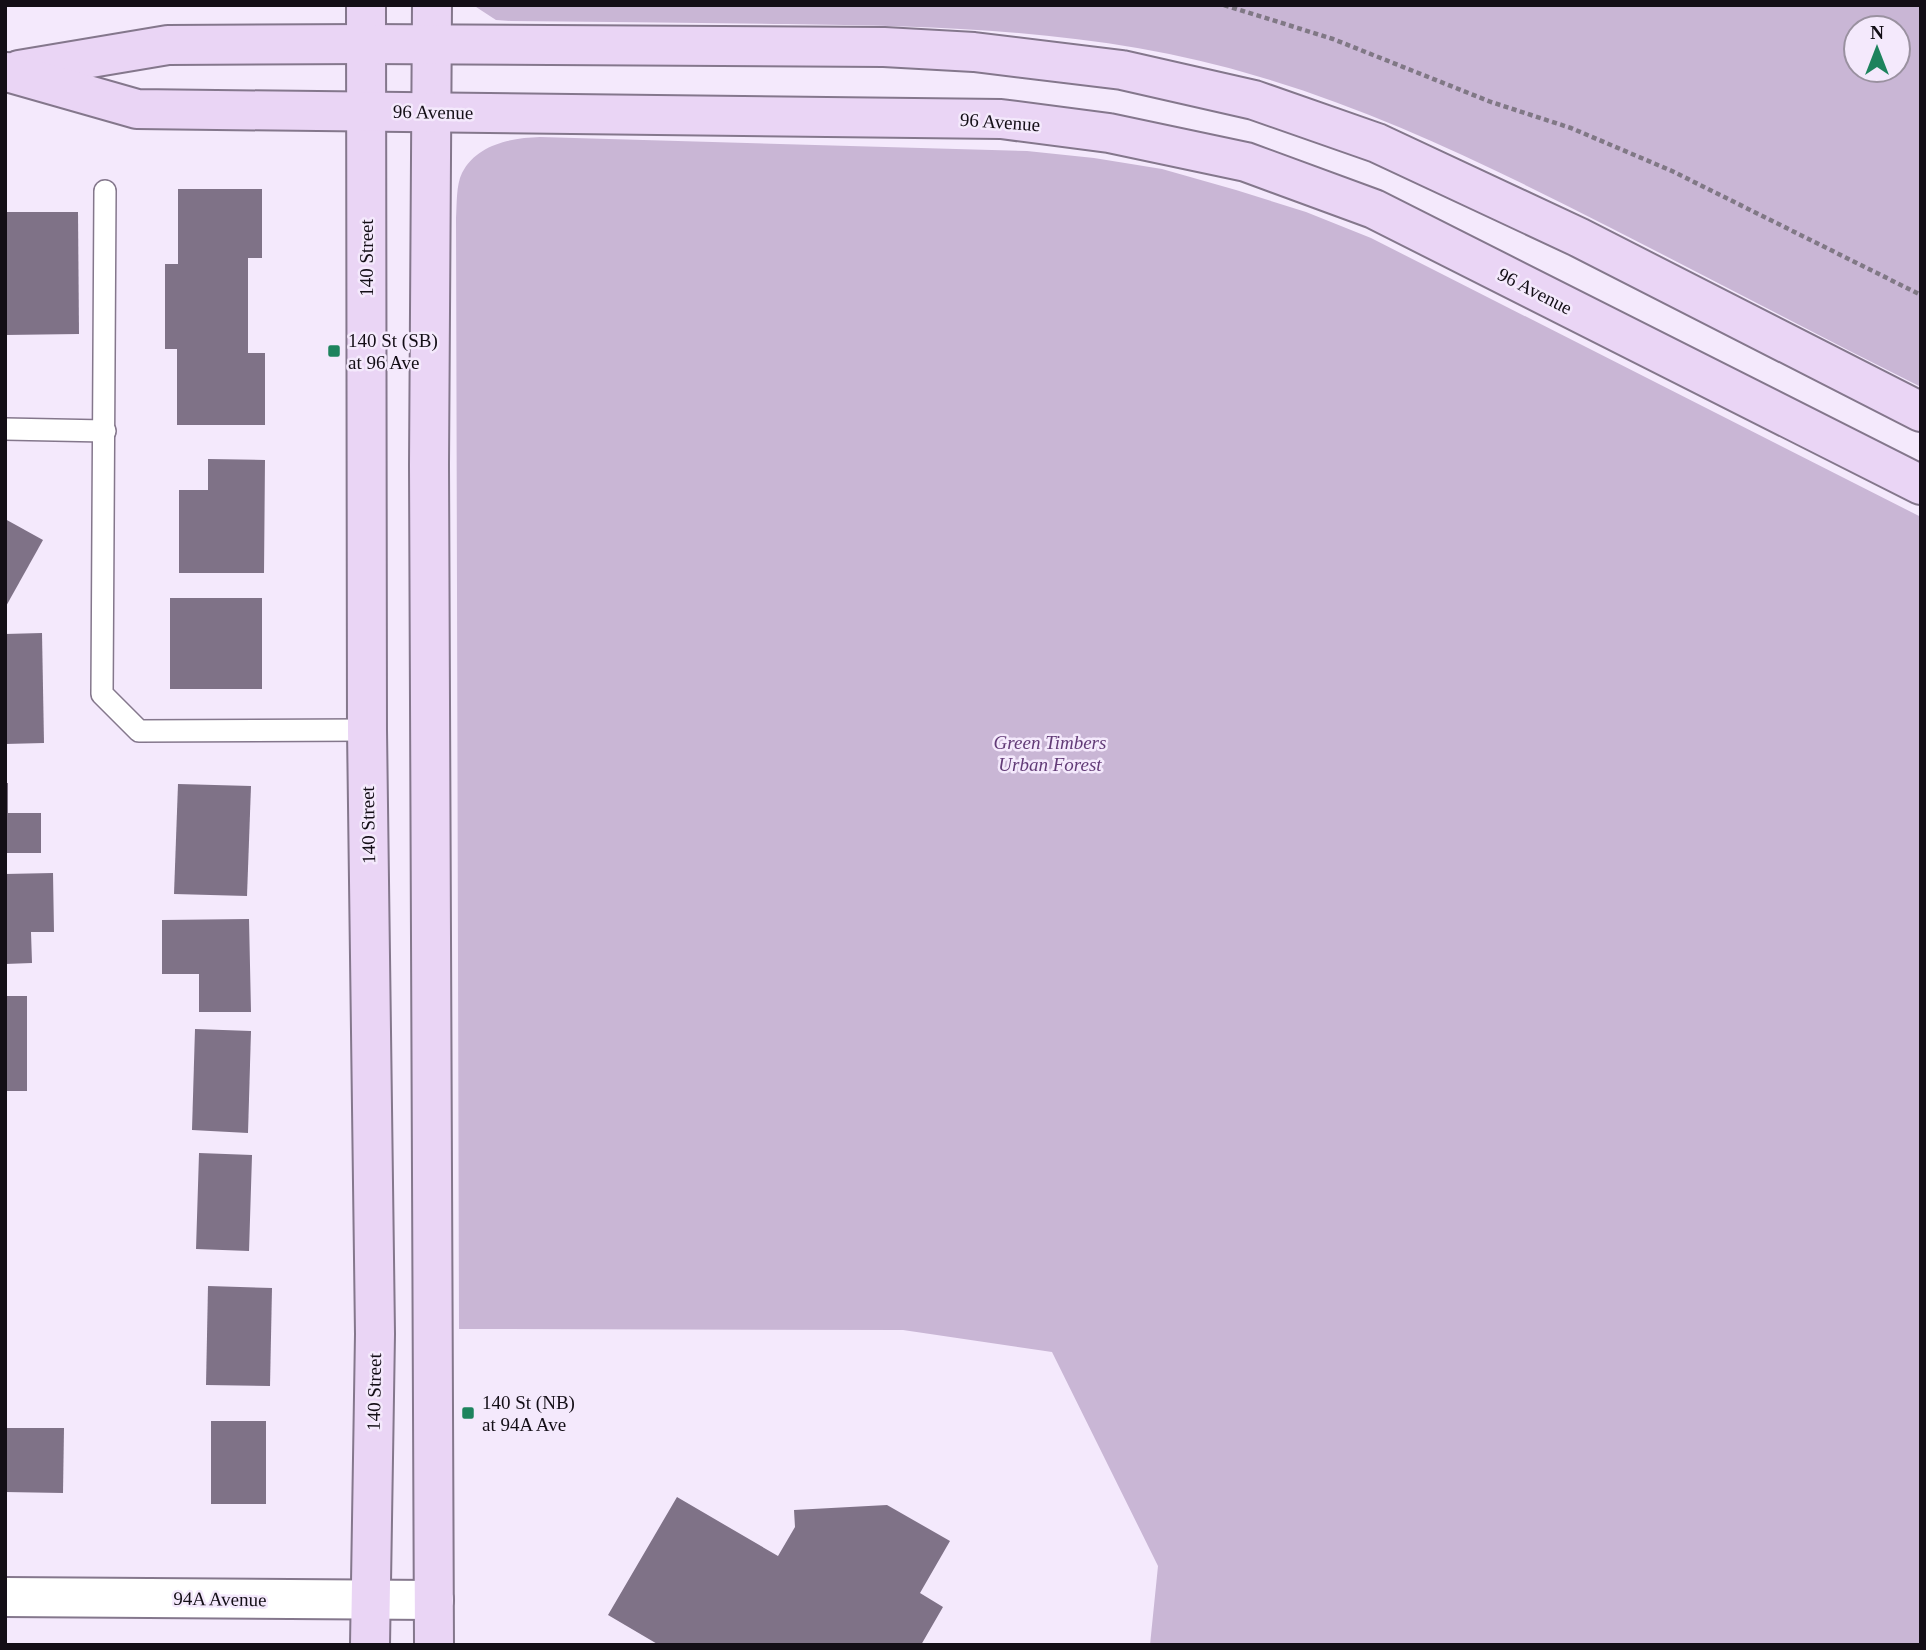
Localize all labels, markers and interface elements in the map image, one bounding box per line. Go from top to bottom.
north arrow [1842,14,1912,84]
text: N [1870,22,1884,43]
street label: 96 Avenue [393,101,473,123]
street label: 96 Avenue [959,109,1041,135]
street label: 140 Street [356,219,377,297]
street label: 96 Avenue [1494,263,1576,319]
place label: 140 St (SB) at 96 Ave [348,330,438,373]
marker: 140 St (SB) at 96 Ave [326,343,342,359]
park label: Green Timbers Urban Forest [994,732,1106,775]
street label: 140 Street [357,785,379,864]
street label: 140 Street [363,1352,385,1431]
place label: 140 St (NB) at 94A Ave [482,1392,575,1435]
marker: 140 St (NB) at 94A Ave [460,1405,476,1421]
street label: 94A Avenue [173,1588,267,1610]

